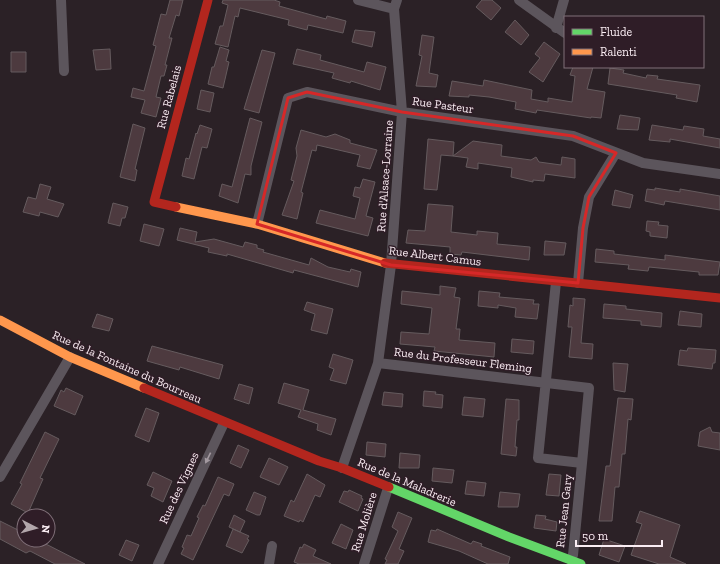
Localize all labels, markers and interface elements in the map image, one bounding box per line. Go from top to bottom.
legend [564,16,704,68]
text: Fluide [600,25,633,39]
text: Ralenti [600,45,637,59]
street label: Rue Rabelais [154,64,184,130]
street label: Rue Pasteur [411,94,475,116]
street label: Rue d'Alsace-Lorraine [374,119,396,232]
street label: Rue Albert Camus [388,243,482,269]
street label: Rue de la Fontaine du Bourreau [50,328,204,406]
street label: Rue du Professeur Fleming [393,345,533,375]
street label: Rue des Vignes [156,450,202,526]
one-way arrow [205,452,211,464]
street label: Rue de la Maladrerie [356,455,459,509]
street label: Rue Jean Gary [553,473,575,548]
street label: Rue Molière [348,490,380,554]
north arrow [16,508,56,548]
scale bar [576,522,662,548]
text: N [38,524,52,534]
text: 50 m [582,529,609,543]

